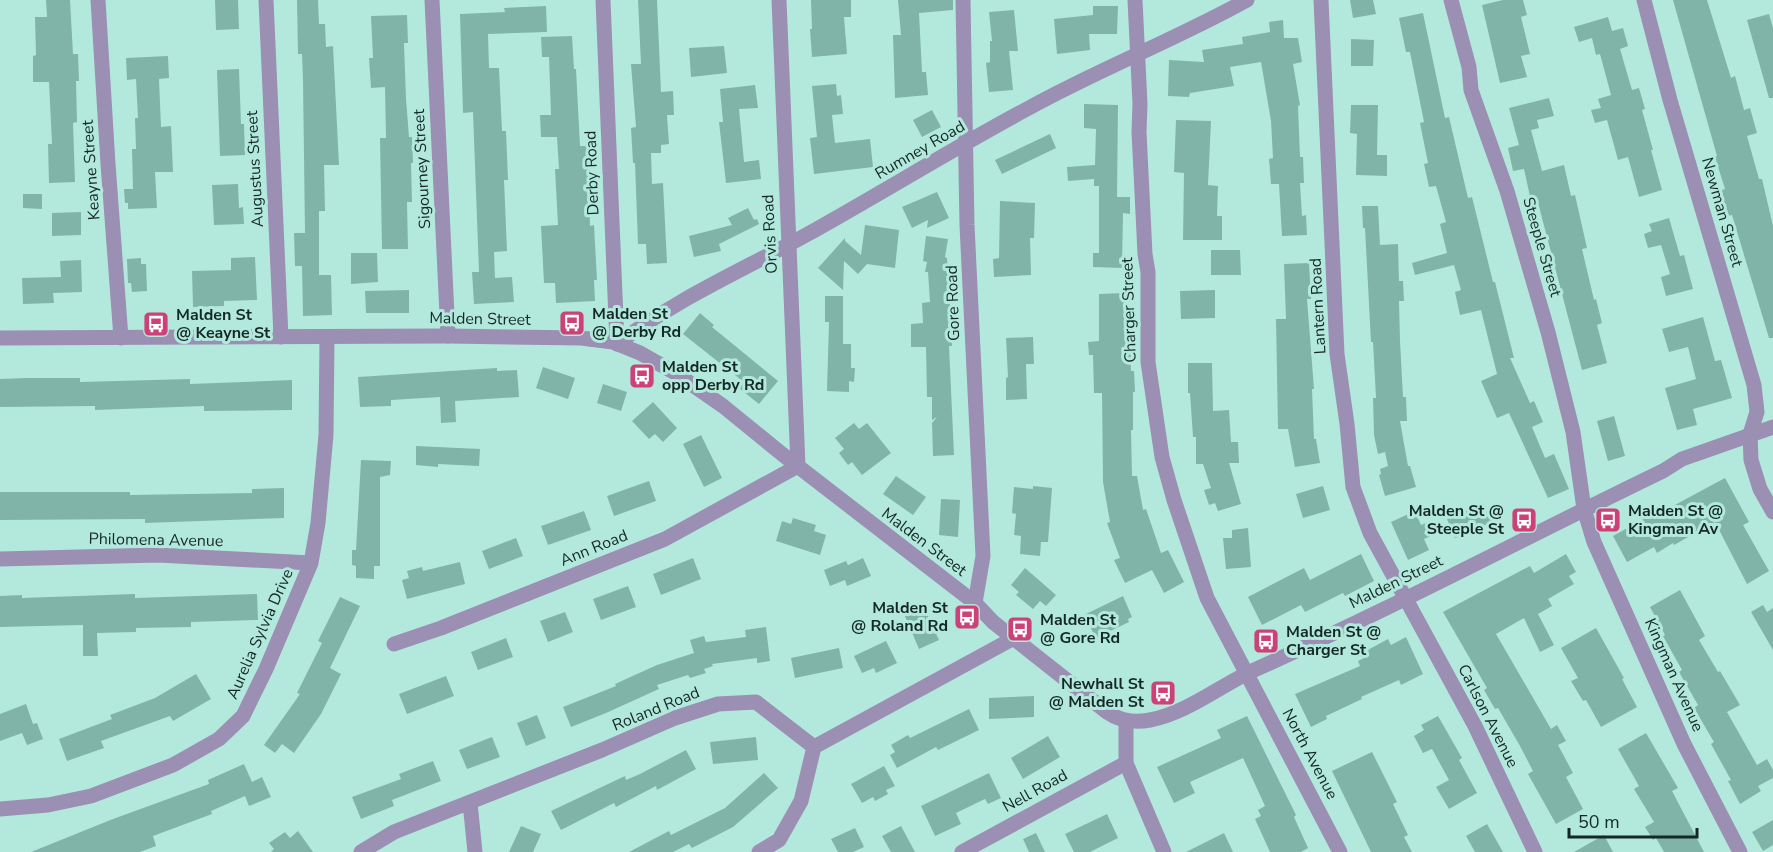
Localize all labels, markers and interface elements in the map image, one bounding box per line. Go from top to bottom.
street label: Sigourney Street [408,108,436,230]
street label: Augustus Street [241,110,269,228]
street label: Rumney Road [871,115,969,185]
street label: Keayne Street [77,119,105,221]
street label: Derby Road [580,130,604,216]
street label: Newman Street [1696,155,1748,270]
street label: Orvis Road [757,194,783,274]
street label: Steeple Street [1517,195,1567,300]
street label: Charger Street [1116,257,1142,363]
street label: Lantern Road [1304,257,1332,355]
street label: Gore Road [941,265,965,341]
place label: Malden St @ Derby Rd [592,303,681,343]
place label: Malden St @ Keayne St [176,304,271,344]
street label: Malden Street [429,307,531,331]
bus stop icon: Malden St @ Derby Rd [557,308,587,338]
bus stop icon: Malden St @ Keayne St [141,309,171,339]
place label: Malden St opp Derby Rd [662,356,764,396]
bus stop icon: Malden St opp Derby Rd [627,361,657,391]
place label: Malden St @ Steeple St [1409,500,1505,540]
place label: Malden St @ Kingman Av [1628,500,1723,540]
street label: Malden Street [877,503,971,582]
bus stop icon: Malden St @ Steeple St [1509,505,1539,535]
bus stop icon: Malden St @ Kingman Av [1593,505,1623,535]
street label: Ann Road [557,524,631,572]
street label: Philomena Avenue [88,528,224,552]
street label: Malden Street [1346,550,1447,614]
street label: Aurelia Sylvia Drive [221,565,299,703]
place label: Malden St @ Roland Rd [851,597,949,637]
bus stop icon: Malden St @ Roland Rd [952,602,982,632]
place label: Malden St @ Gore Rd [1040,609,1120,649]
bus stop icon: Malden St @ Gore Rd [1005,614,1035,644]
street label: Kingman Avenue [1639,615,1709,735]
place label: Malden St @ Charger St [1286,621,1381,661]
bus stop icon: Malden St @ Charger St [1251,626,1281,656]
street label: Carlson Avenue [1452,660,1524,772]
place label: Newhall St @ Malden St [1049,673,1145,713]
bus stop icon: Newhall St @ Malden St [1148,678,1178,708]
street label: Roland Road [609,681,703,737]
street label: North Avenue [1277,705,1343,803]
street label: Nell Road [999,764,1071,818]
scale bar [1569,801,1696,839]
text: 50 m [1578,810,1620,834]

